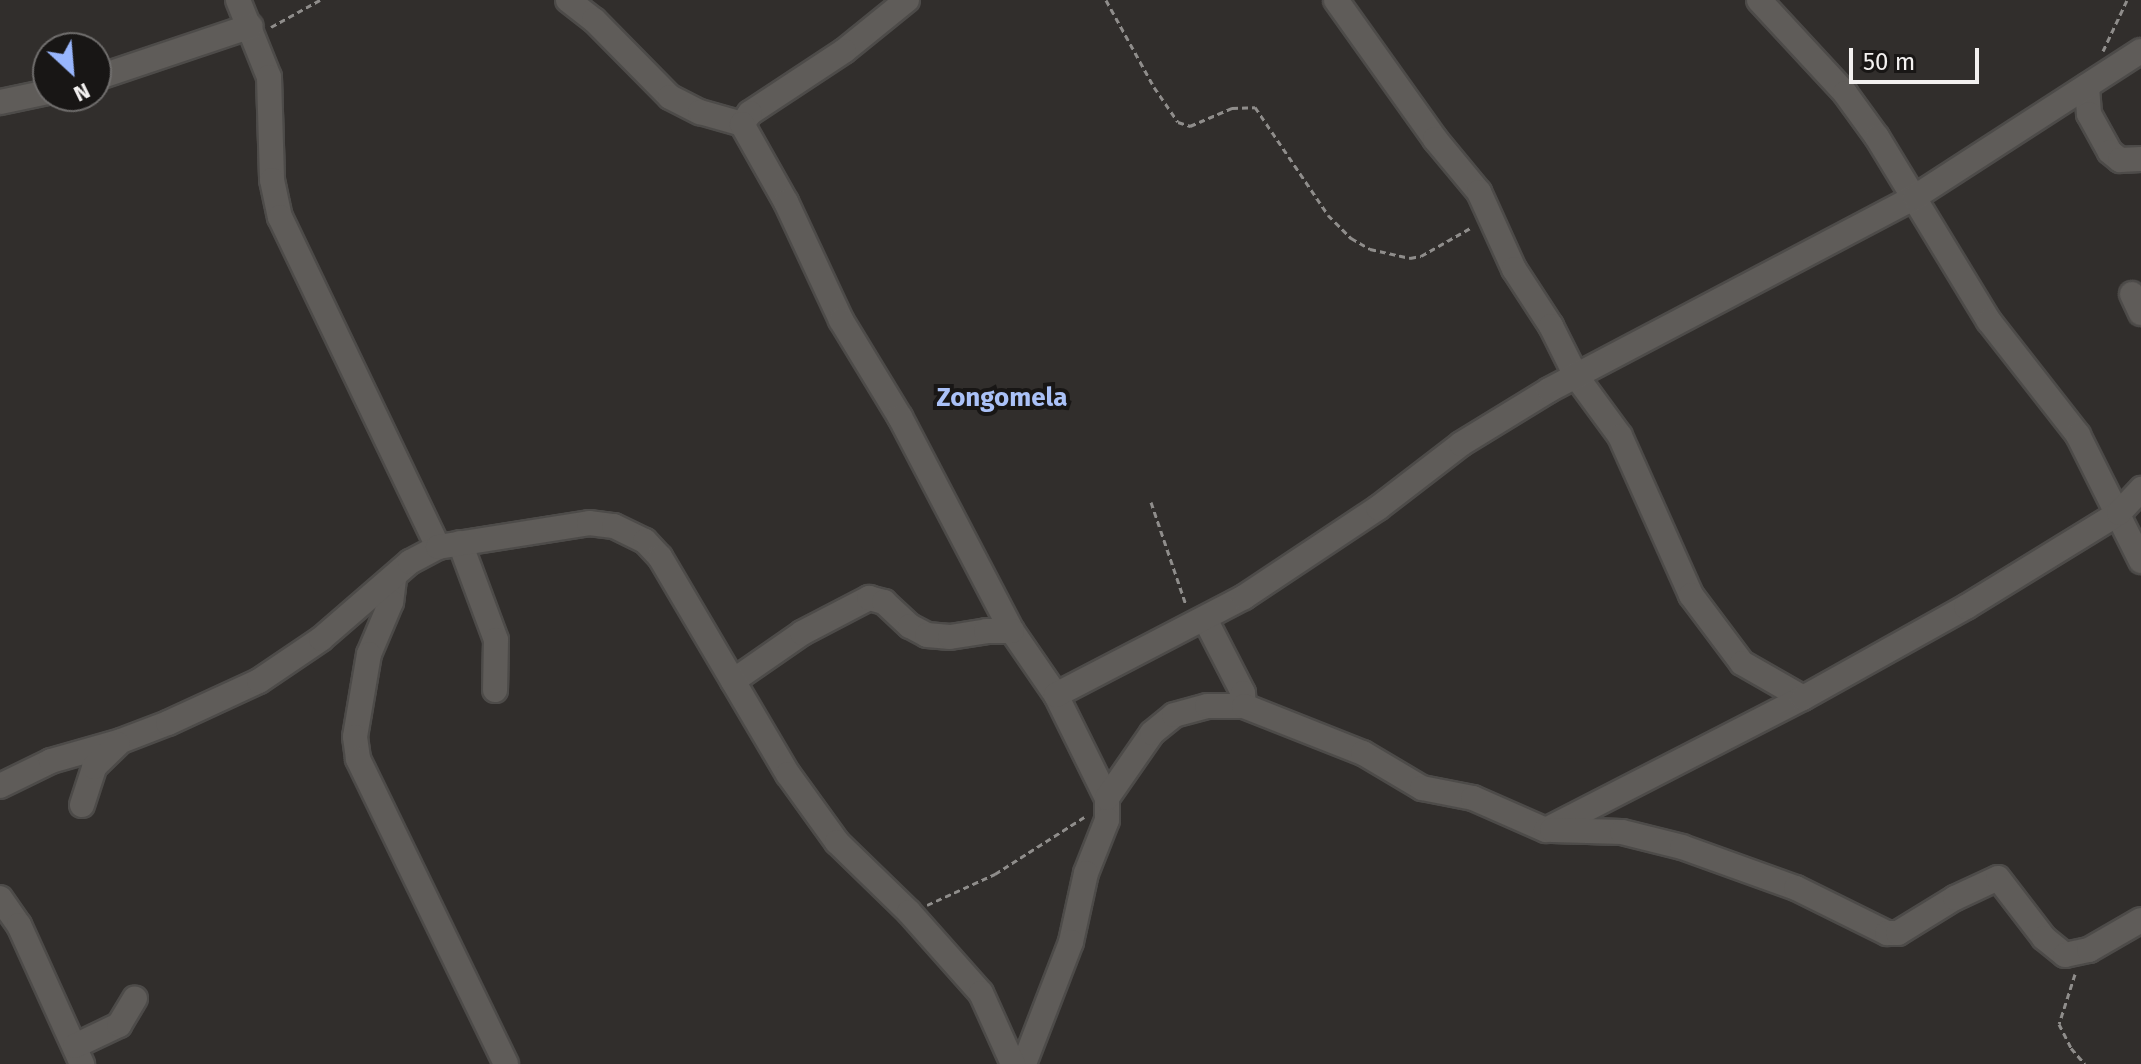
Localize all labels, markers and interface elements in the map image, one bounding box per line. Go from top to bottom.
north arrow [32,32,112,112]
scale bar [1853,32,1983,82]
text: 50 m [1863,48,1915,76]
text: N [69,77,94,108]
district label: Zongomela [937,382,1067,414]

